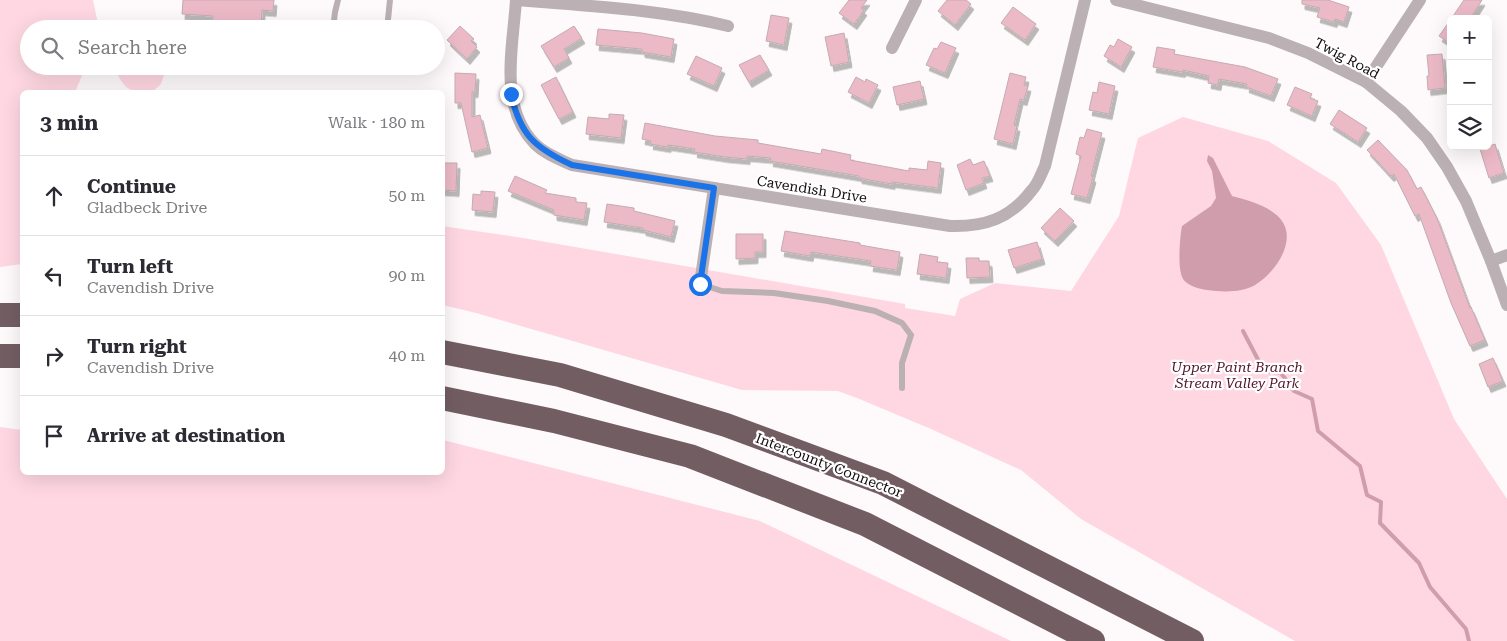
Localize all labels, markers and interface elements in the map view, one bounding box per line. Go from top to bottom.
map controls [1447,15,1492,150]
button: + [1447,15,1492,60]
search box [20,20,445,75]
icon: search [38,34,66,62]
street label: Twig Road [1312,34,1382,82]
text: Search here [78,36,187,59]
button: − [1447,60,1492,105]
route end [500,83,523,106]
button: layers [1447,105,1492,150]
text: 3 min [40,111,98,135]
text: Walk · 180 m [328,113,425,132]
street label: Cavendish Drive [756,172,868,206]
text: Continue [87,175,176,198]
icon: ahead [40,182,68,210]
text: 50 m [388,186,425,205]
text: Gladbeck Drive [87,198,207,217]
text: Turn left [87,255,173,278]
icon: left [40,262,68,290]
text: 90 m [388,266,425,285]
route start [689,273,712,296]
text: Cavendish Drive [87,278,214,297]
text: Turn right [87,335,187,358]
icon: right [40,342,68,370]
text: 40 m [388,346,425,365]
text: Cavendish Drive [87,358,214,377]
park label: Upper Paint Branch Stream Valley Park [1171,359,1303,391]
icon: arrive [40,422,68,450]
text: Arrive at destination [87,424,285,447]
street label: Intercounty Connector [753,430,905,500]

